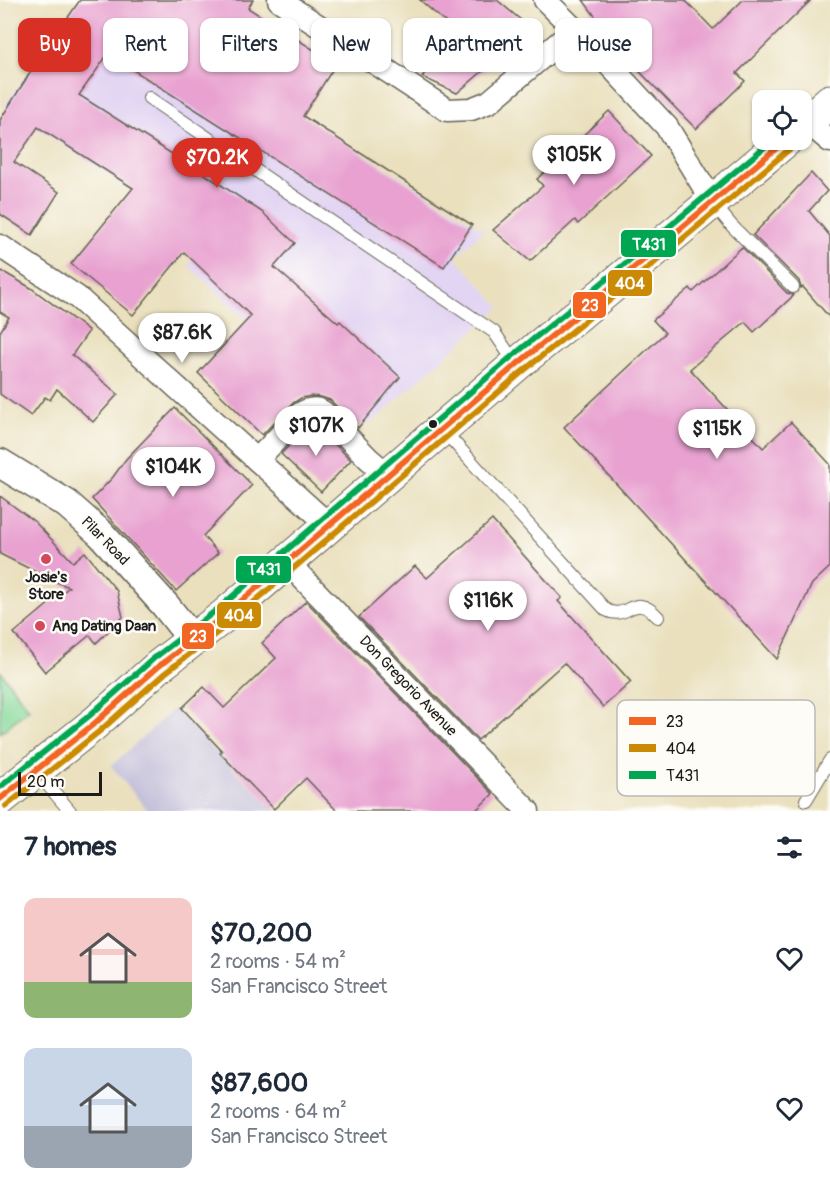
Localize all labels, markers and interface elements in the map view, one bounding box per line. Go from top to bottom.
chip: Buy [18,18,91,72]
chip: Rent [103,18,188,72]
chip: Filters [200,18,299,72]
chip: New [311,18,391,72]
chip: Apartment [403,18,543,72]
chip: House [555,18,652,72]
map controls [752,90,812,150]
button: locate [752,90,812,150]
pin: $105K [532,135,616,186]
pin: $70.2K [168,138,266,189]
text: $105K [546,142,602,167]
text: $70.2K [186,145,248,170]
line badge: T431 [620,229,677,258]
text: T431 [631,235,666,255]
line badge: 404 [607,269,653,297]
text: 404 [615,274,645,294]
line badge: 23 [572,291,607,319]
text: 23 [581,296,599,316]
pin: $87.6K [133,313,231,364]
text: $87.6K [152,320,212,345]
pin: $107K [274,406,358,457]
pin: $115K [675,409,759,460]
text: $107K [289,413,343,438]
text: $115K [692,416,742,441]
unlabelled marker [427,418,439,430]
pin: $104K [131,447,215,498]
text: $104K [145,454,201,479]
street label: Pilar Road [77,512,133,570]
marker: Josie's Store [39,552,53,566]
line badge: T431 [235,555,292,584]
text: T431 [246,560,281,580]
place label: Josie's Store [25,568,67,604]
pin: $116K [446,581,530,632]
text: $116K [463,588,513,613]
line badge: 404 [216,601,262,629]
text: 404 [224,606,254,626]
place label: Ang Dating Daan [52,617,157,636]
marker: Ang Dating Daan [33,619,47,633]
line badge: 23 [181,622,215,650]
text: 23 [189,627,207,647]
street label: Don Gregorio Avenue [355,632,461,741]
legend [617,700,815,796]
text: 23 [666,712,683,732]
text: 404 [666,739,696,759]
text: T431 [666,766,699,786]
scale bar [18,769,102,796]
text: 20 m [27,772,65,792]
text: 7 homes [24,831,116,863]
icon: filters [773,831,806,864]
text: $70,200 [210,917,312,949]
icon: home [72,922,144,994]
icon: heart [773,942,806,975]
text: 2 rooms · 54 m² [210,949,346,974]
text: San Francisco Street [210,974,387,999]
text: $87,600 [210,1067,308,1099]
icon: home [72,1072,144,1144]
icon: heart [773,1092,806,1125]
text: 2 rooms · 64 m² [210,1099,347,1124]
text: San Francisco Street [210,1124,387,1149]

